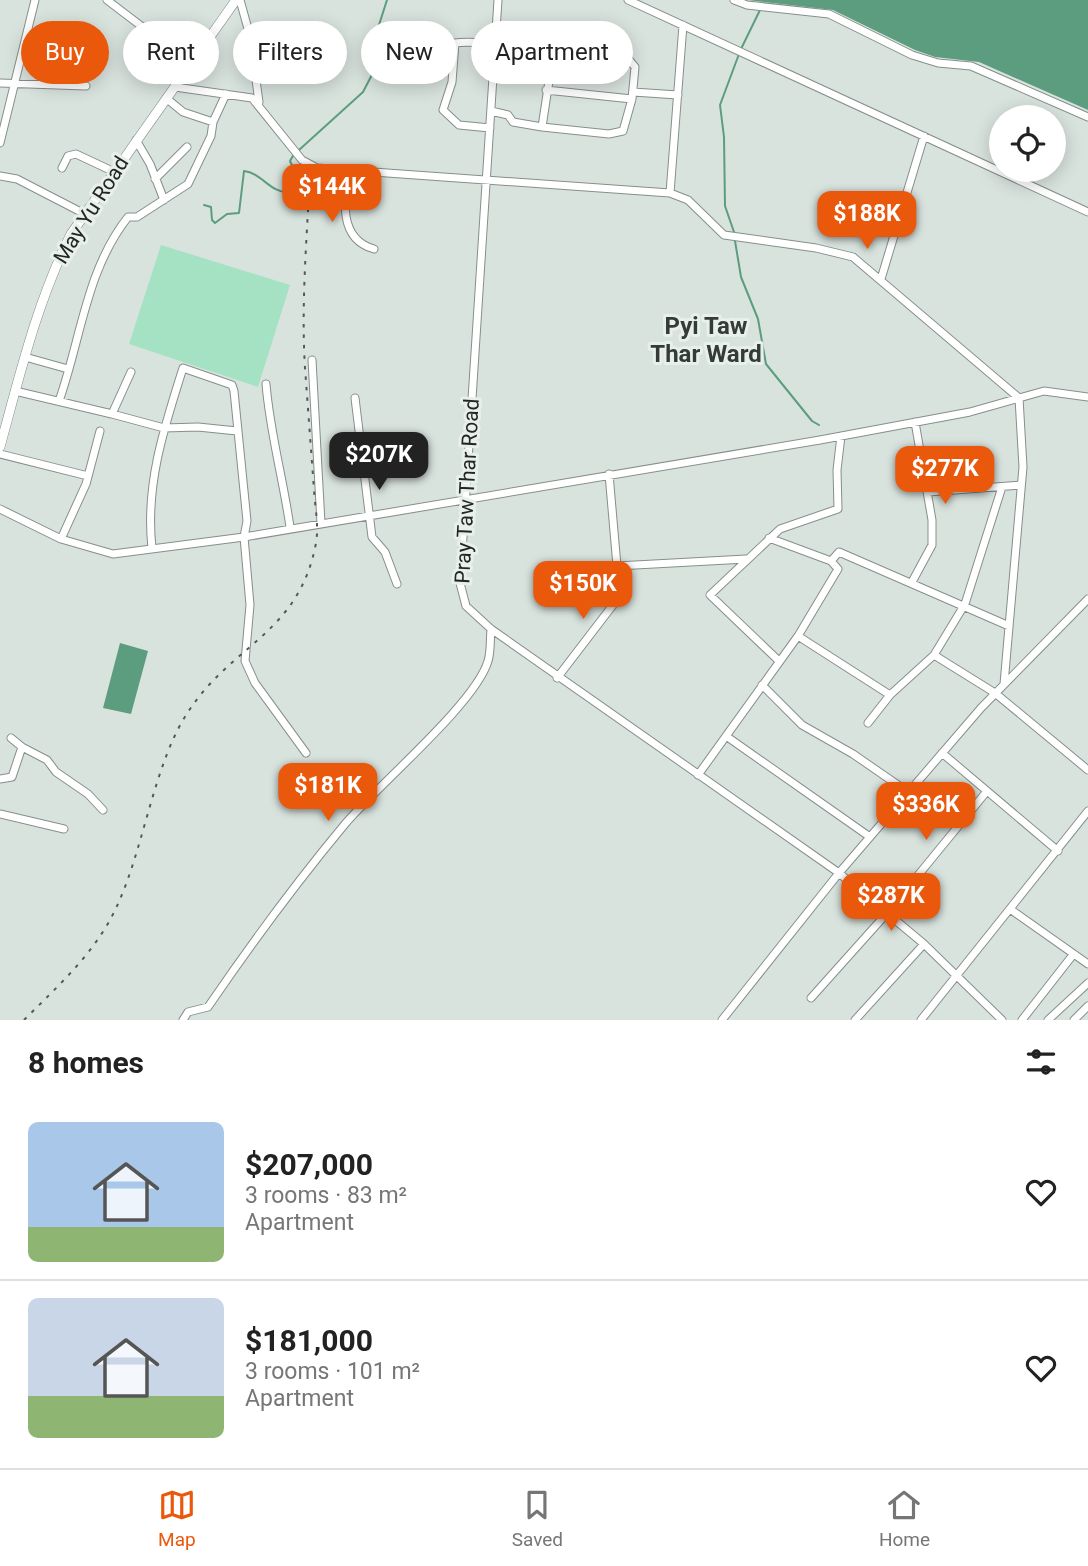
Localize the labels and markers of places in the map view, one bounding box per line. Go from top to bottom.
pin: $144K [283,164,381,224]
pin: $188K [818,191,916,251]
pin: $207K [330,433,428,492]
pin: $277K [896,447,994,506]
pin: $150K [534,562,632,621]
pin: $181K [279,764,377,823]
pin: $336K [877,782,975,842]
pin: $287K [842,874,940,933]

